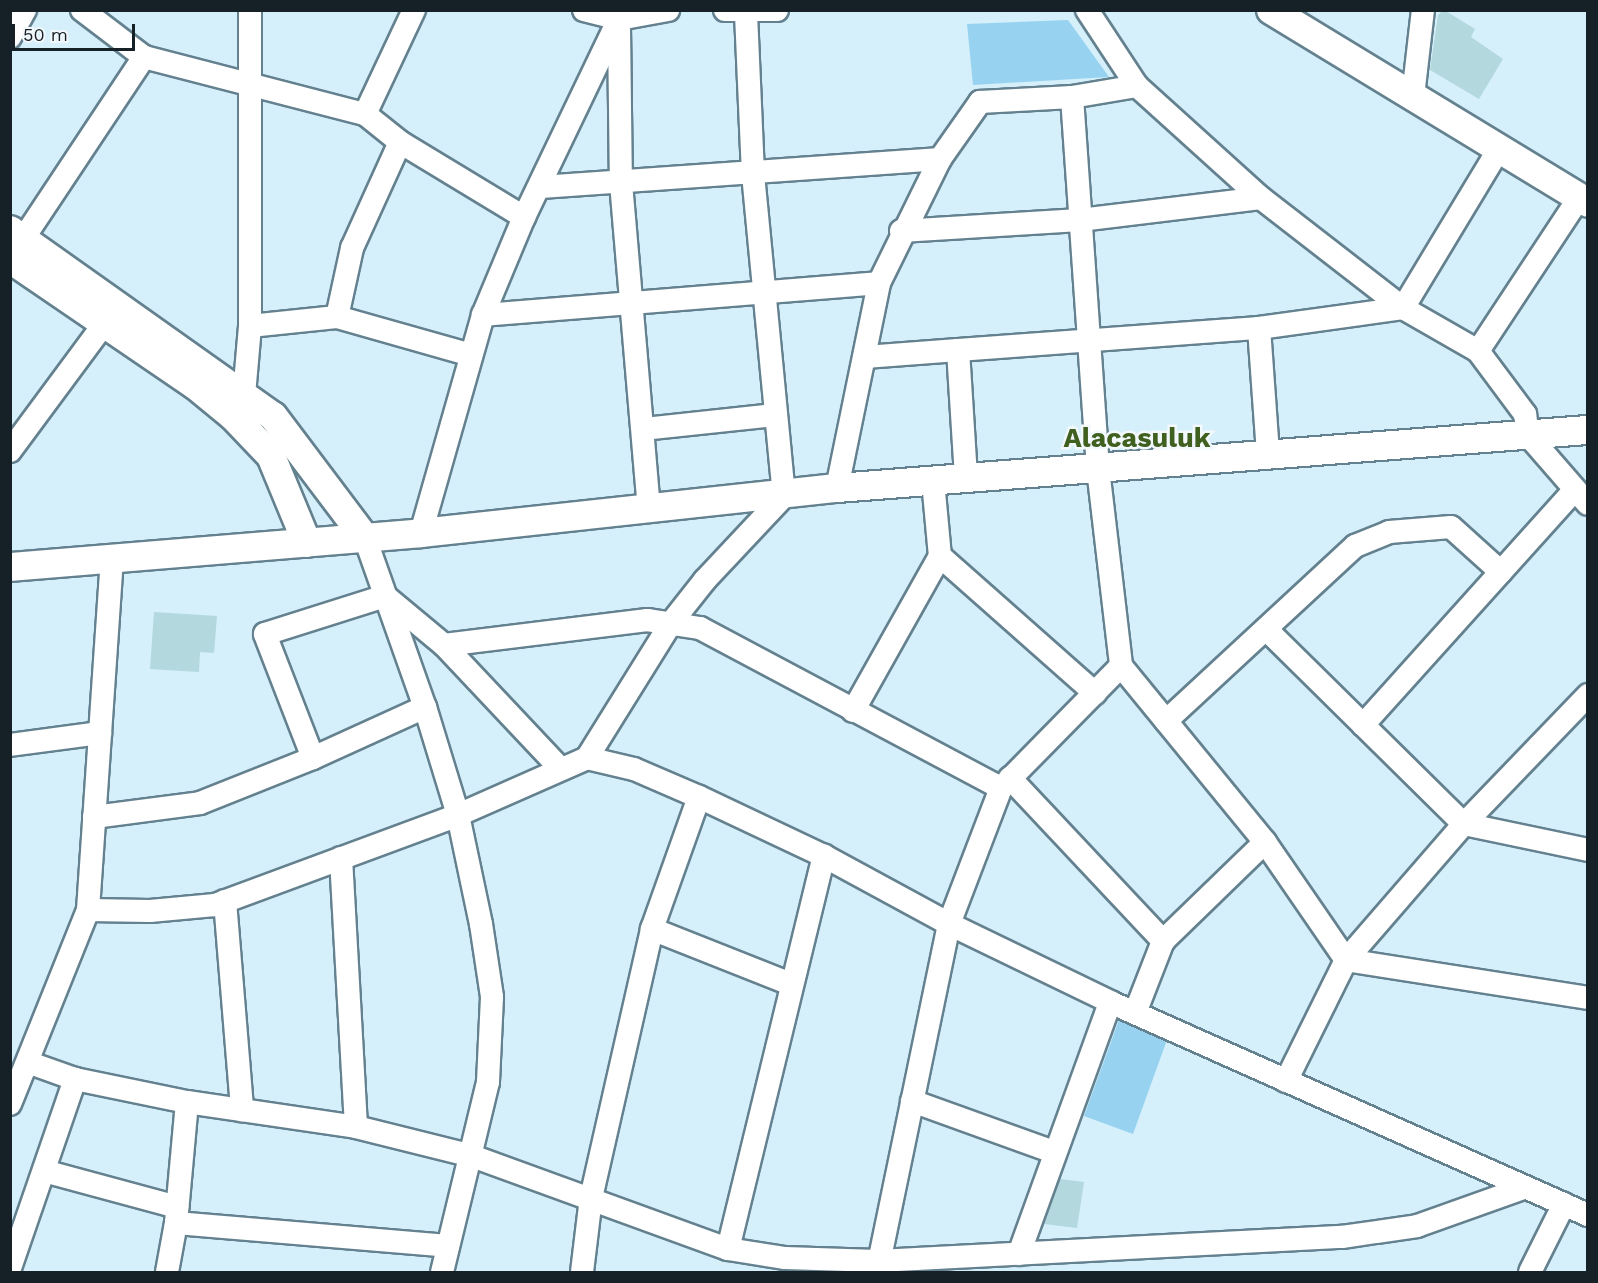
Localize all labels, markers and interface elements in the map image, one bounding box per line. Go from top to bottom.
scale bar [15,12,138,50]
text: 50 m [23,24,68,45]
district label: Alacasuluk [1063,423,1211,455]

